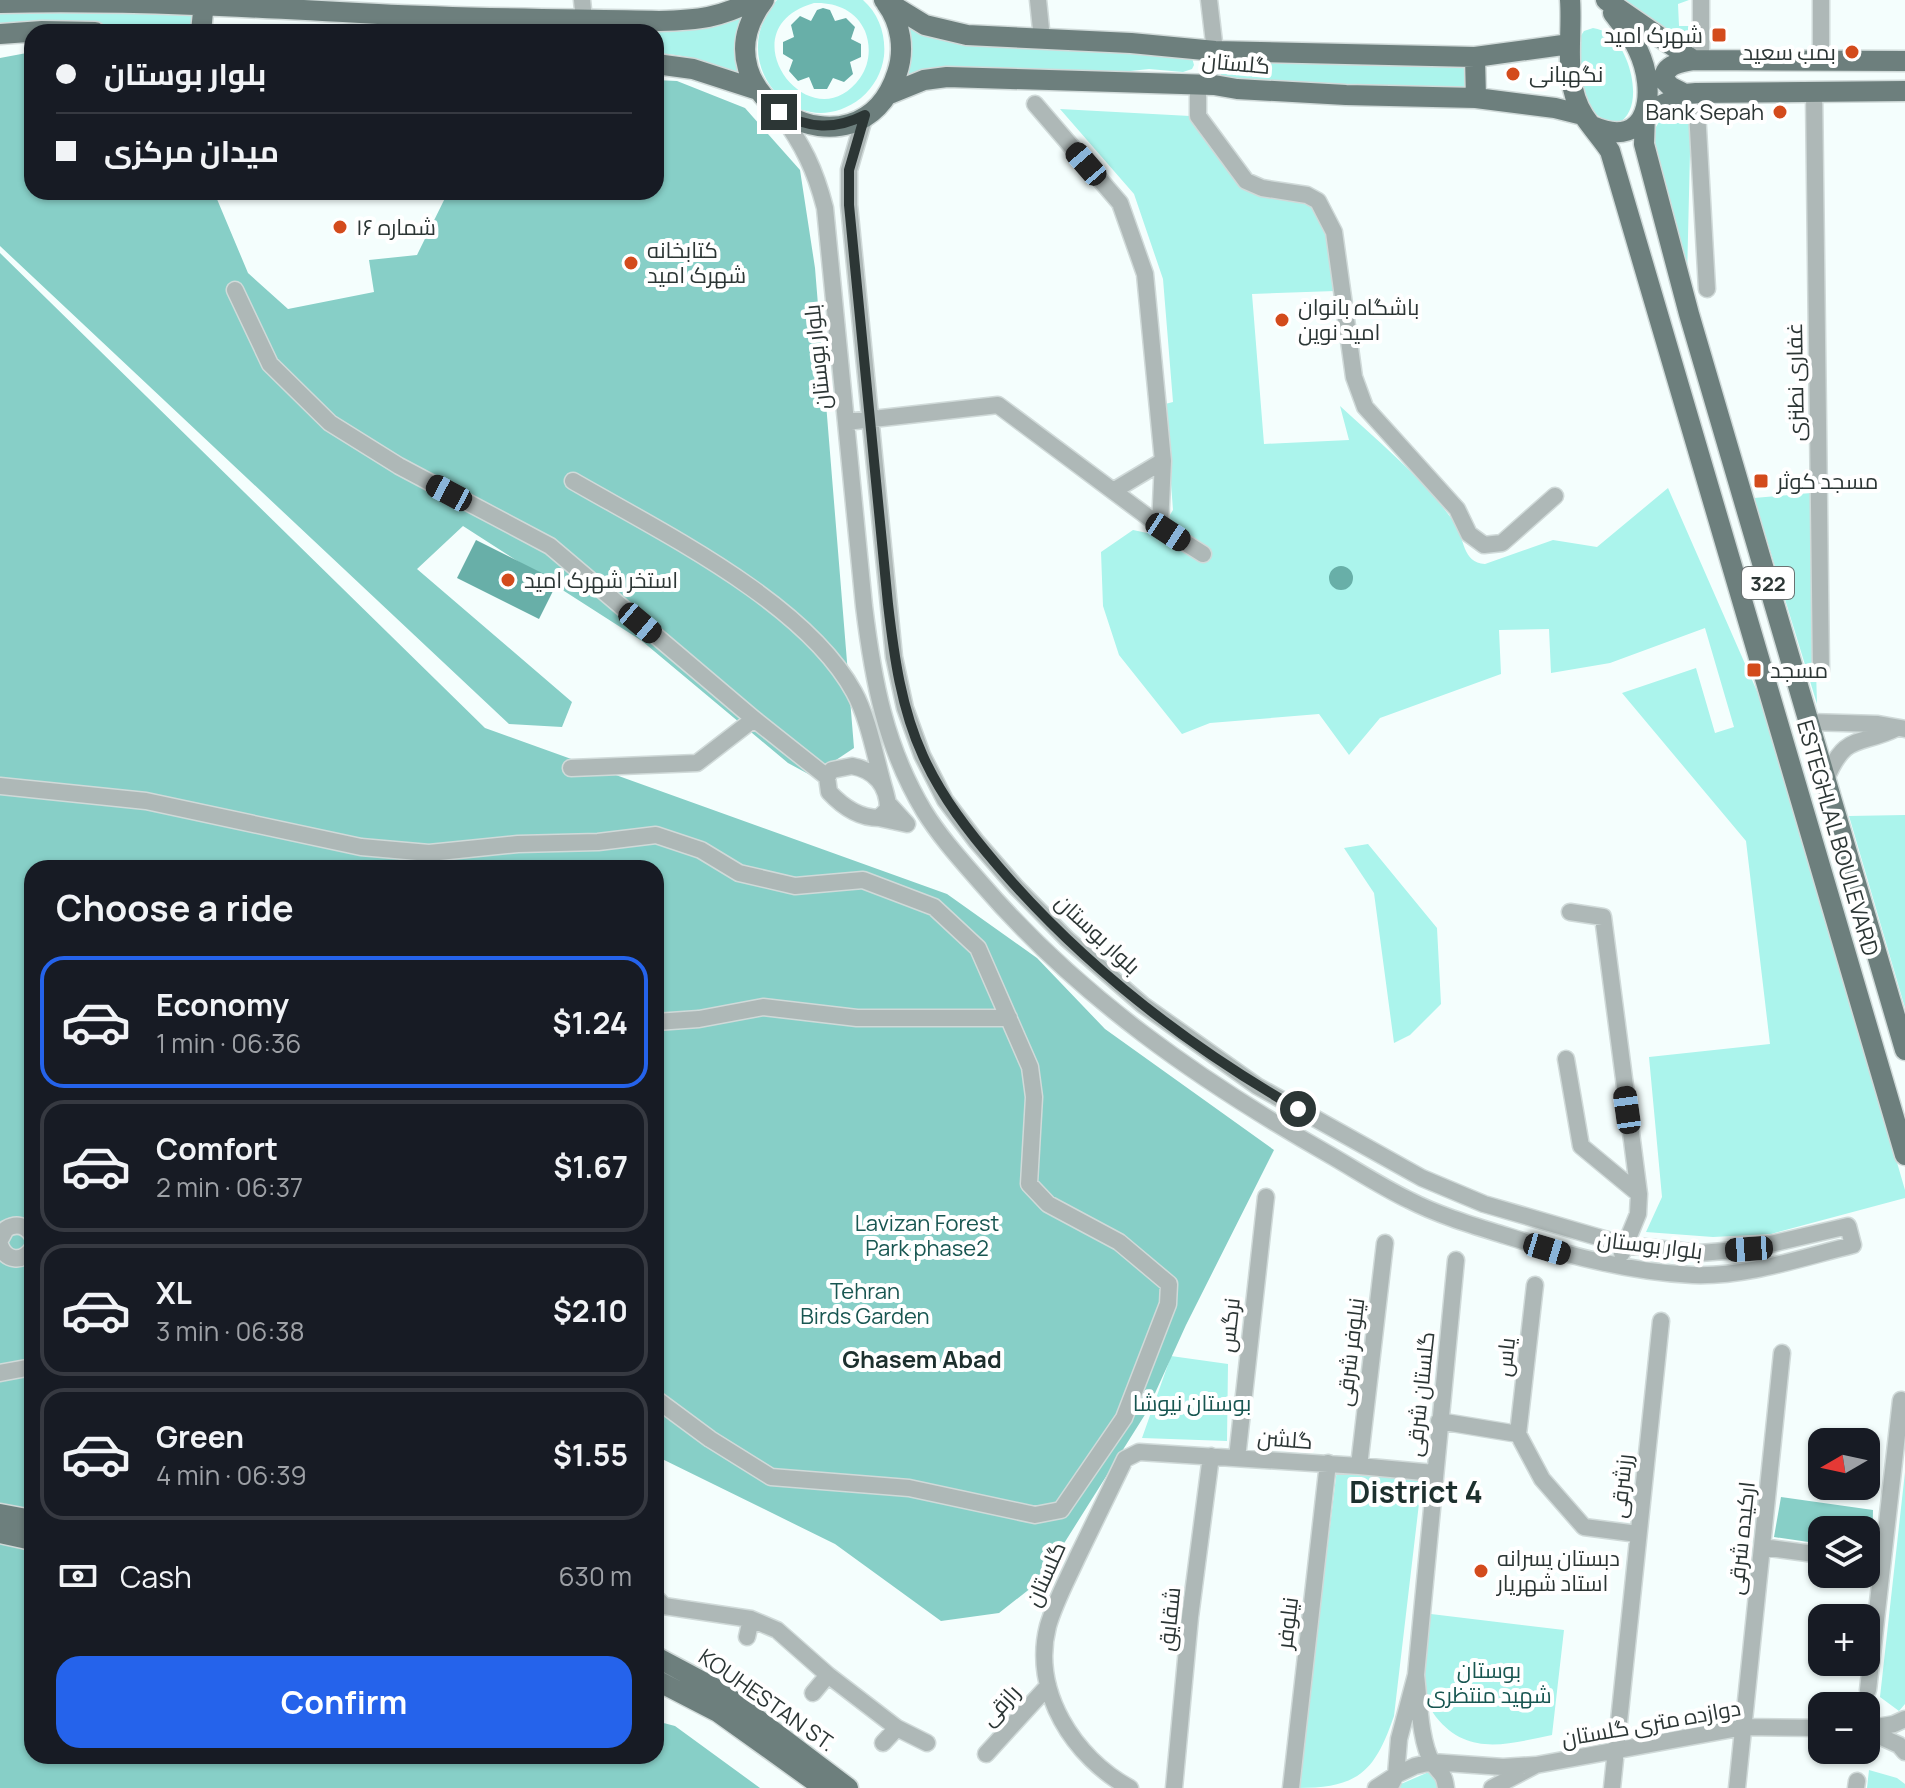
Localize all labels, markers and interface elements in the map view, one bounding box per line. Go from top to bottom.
place label: شهرک امید [1604,20,1703,50]
marker: شهرک امید [1710,26,1728,44]
place label: بمب سعید [1742,37,1836,67]
marker: بمب سعید [1843,43,1861,61]
street label: گلستان [1201,45,1271,81]
text: بلوار بوستان [104,53,266,94]
place label: نگهبانی [1529,59,1603,89]
marker: نگهبانی [1504,65,1522,83]
route end [761,94,797,130]
place label: Bank Sepah [1646,97,1764,127]
marker: Bank Sepah [1771,103,1789,121]
text: میدان مرکزی [104,130,279,171]
car [1061,138,1111,190]
place label: شماره ۱۶ [356,212,436,242]
marker: شماره ۱۶ [331,218,349,236]
place label: کتابخانه شهرک امید [647,235,746,290]
marker: کتابخانه شهرک امید [622,254,640,272]
place label: باشگاه بانوان امید نوین [1298,292,1419,347]
street label: بلوار بوستان [797,303,837,411]
marker: باشگاه بانوان امید نوین [1273,311,1291,329]
street label: غفاری نطنزی [1779,322,1811,442]
place label: مسجد کوثر [1775,466,1878,496]
car [422,471,476,515]
marker: مسجد کوثر [1752,472,1770,490]
car [1141,509,1195,555]
place label: استخر شهرک امید [524,565,678,595]
road number: 322 [1742,567,1794,599]
marker: استخر شهرک امید [499,571,517,589]
car [614,598,666,648]
place label: مسجد [1770,655,1828,685]
marker: مسجد [1745,661,1763,679]
street label: ESTEGHLAL BOULEVARD [1790,717,1886,959]
text: Choose a ride [56,883,294,932]
street label: بلوار بوستان [1049,887,1147,981]
text: Economy [156,984,289,1025]
icon: car [60,986,132,1058]
text: $1.24 [553,1002,628,1043]
text: 1 min · 06:36 [156,1025,301,1061]
car [1612,1085,1642,1135]
route start [1280,1091,1316,1127]
text: Comfort [156,1128,278,1169]
icon: car [60,1130,132,1202]
text: $1.67 [553,1146,628,1187]
text: 2 min · 06:37 [156,1169,303,1205]
park label: Lavizan Forest Park phase2 [855,1208,1000,1263]
street label: بلوار بوستان [1596,1224,1704,1266]
car [1521,1231,1573,1267]
car [1724,1235,1774,1263]
text: XL [156,1272,192,1313]
icon: car [60,1274,132,1346]
park label: Tehran Birds Garden [800,1276,930,1331]
text: $2.10 [553,1290,628,1331]
street label: نرگس [1211,1296,1247,1354]
street label: نیلوفر شرقی [1328,1296,1372,1408]
text: 3 min · 06:38 [156,1313,305,1349]
street label: گلستان شرقی [1399,1330,1441,1458]
street label: یاس [1488,1336,1522,1378]
district label: Ghasem Abad [842,1342,1002,1375]
park label: بوستان نیوشا [1133,1388,1251,1418]
text: Green [156,1416,244,1457]
icon: car [60,1418,132,1490]
street label: گلشن [1256,1422,1314,1456]
north arrow [1808,1428,1880,1500]
map controls [1808,1428,1880,1764]
text: $1.55 [553,1434,628,1475]
street label: رزشرقی [1603,1452,1639,1520]
text: 4 min · 06:39 [156,1457,307,1493]
district label: District 4 [1349,1471,1483,1512]
street label: ارکیده شرقی [1720,1480,1762,1596]
button: layers [1808,1516,1880,1588]
street label: گلستان [1017,1537,1073,1611]
place label: دبستان پسرانه استاد شهريار [1495,1543,1620,1598]
icon: cash [56,1554,100,1598]
text: Cash [120,1556,192,1597]
text: 630 m [558,1558,632,1594]
marker: دبستان پسرانه استاد شهريار [1472,1562,1490,1580]
street label: شقایق [1151,1585,1187,1653]
street label: نیلوفر [1269,1595,1305,1653]
button: + [1808,1604,1880,1676]
street label: KOUHESTAN ST. [693,1642,841,1758]
park label: بوستان شهید منتظری [1426,1655,1552,1710]
button: Confirm [56,1656,632,1748]
street label: رازقی [973,1678,1027,1732]
street label: دوازده متری گلستان [1559,1692,1743,1754]
button: − [1808,1692,1880,1764]

